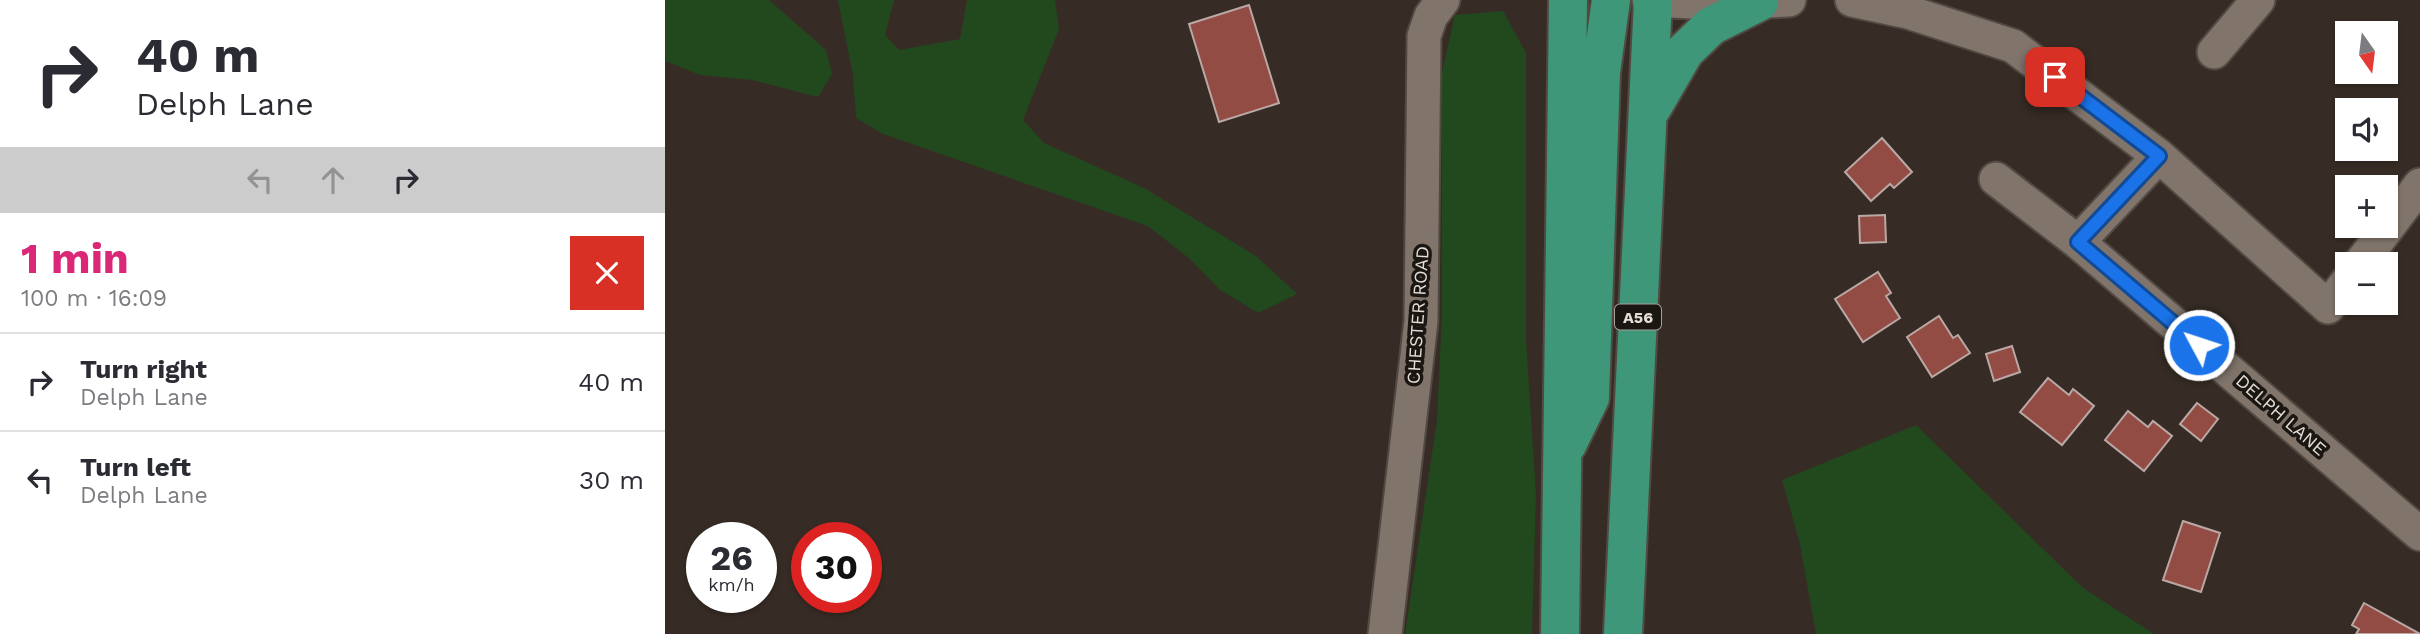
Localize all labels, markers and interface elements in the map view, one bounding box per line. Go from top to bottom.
north arrow [2335,21,2397,84]
map controls [2335,21,2398,315]
text: 40 m [136,26,259,84]
icon: right [21,28,112,119]
pin [2025,47,2085,107]
icon: arrive [2036,58,2074,96]
text: Delph Lane [136,85,314,123]
button: sound [2335,98,2398,161]
icon: left [241,161,279,199]
icon: ahead [314,161,352,199]
icon: right [387,161,425,199]
button: + [2335,175,2398,238]
text: 1 min [21,234,129,283]
button: close [570,236,644,310]
street label: CHESTER ROAD [1402,245,1433,385]
button: − [2335,252,2398,315]
text: 100 m · 16:09 [21,285,167,312]
road number: A56 [1615,304,1661,330]
position arrow [2162,308,2236,382]
text: Turn right [80,354,207,384]
icon: right [21,363,59,401]
text: 40 m [578,367,644,397]
street label: DELPH LANE [2232,370,2331,460]
text: Delph Lane [80,384,208,411]
text: Turn left [80,452,191,482]
icon: left [21,461,59,499]
text: 30 m [579,465,644,495]
text: Delph Lane [80,482,208,509]
speed limit sign: 30 [791,522,882,613]
text: 26 [710,537,753,579]
text: km/h [708,574,755,595]

